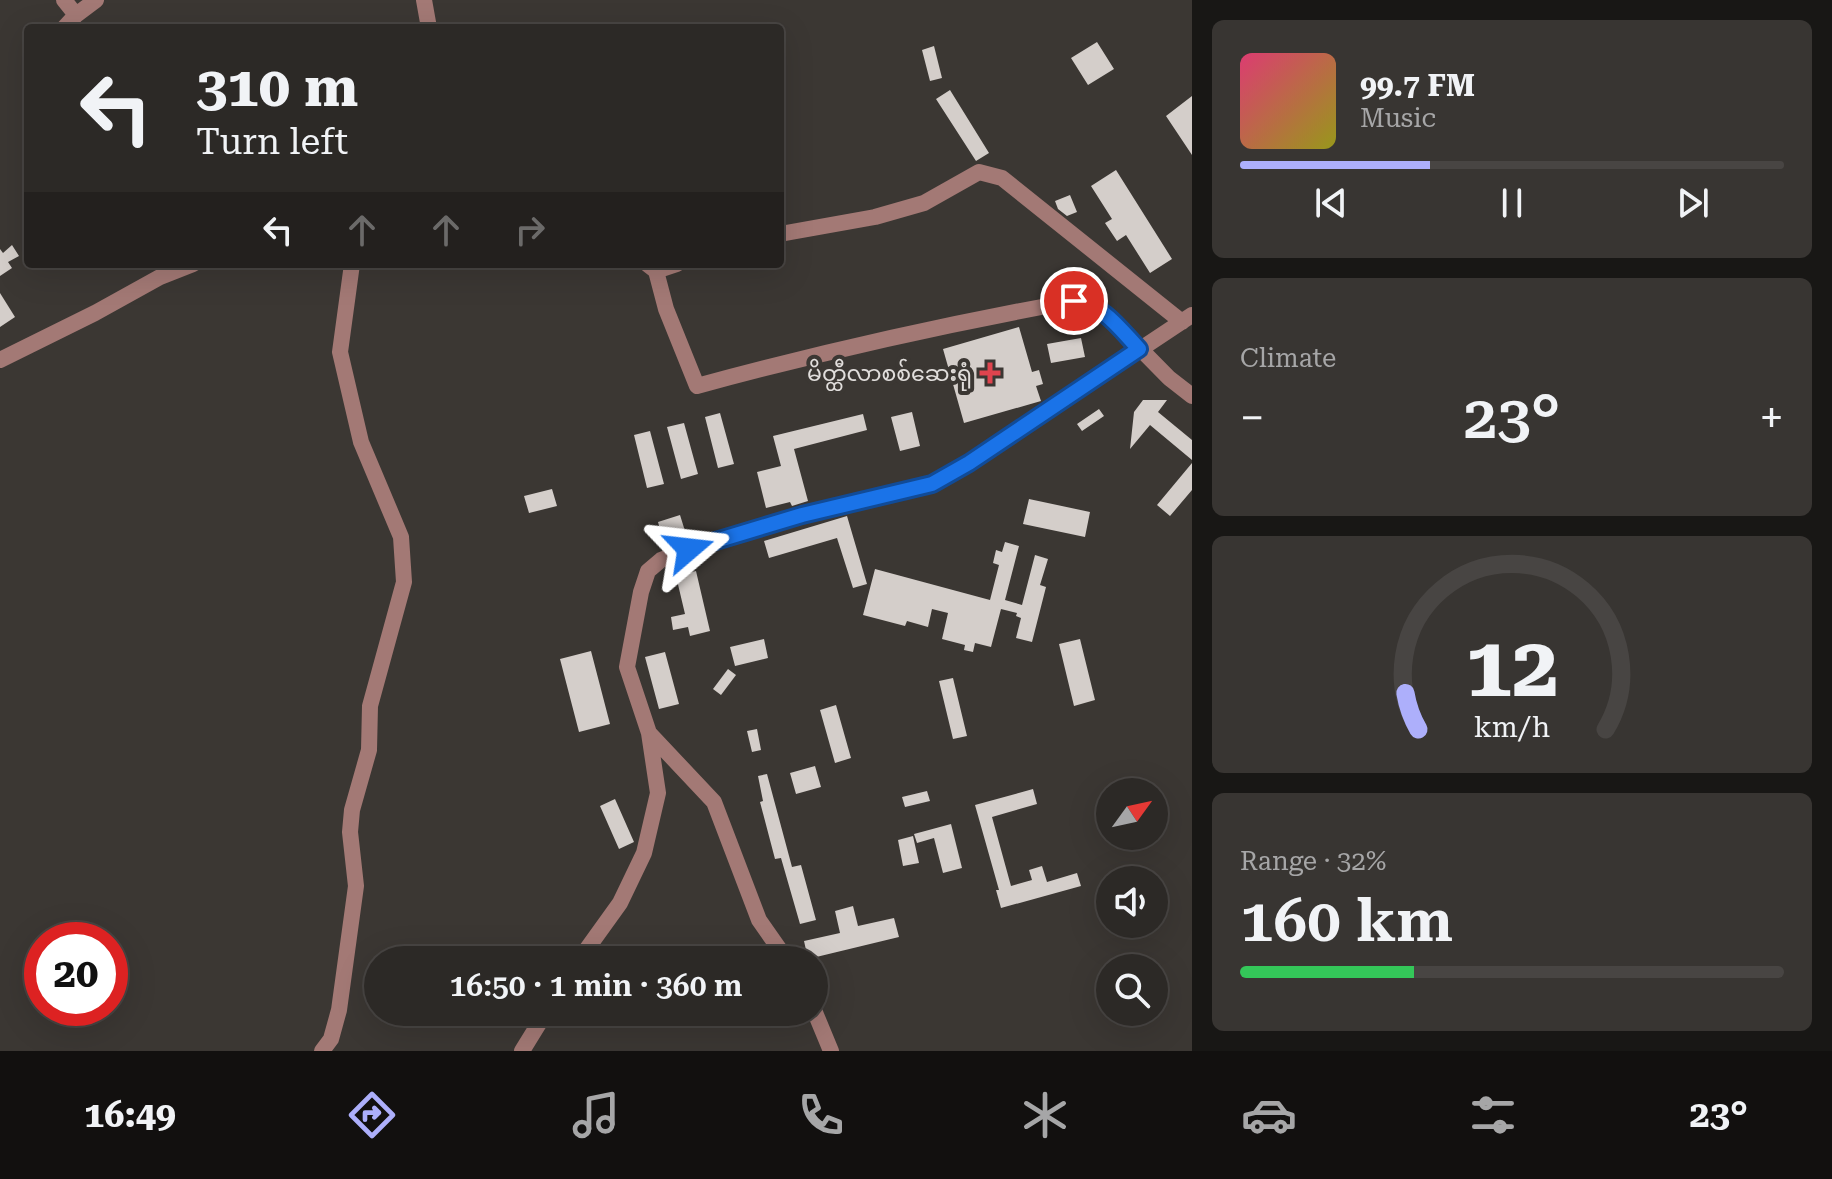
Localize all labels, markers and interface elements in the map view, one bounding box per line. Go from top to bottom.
text: 310 m [196,54,358,120]
icon: left [64,56,168,160]
text: 99.7 FM [1360,68,1475,103]
text: Music [1360,103,1436,133]
text: Turn left [196,121,348,163]
icon: previous [1309,181,1353,225]
icon: pause [1490,181,1534,225]
icon: next [1671,181,1715,225]
icon: left [256,208,300,252]
icon: ahead [340,208,384,252]
icon: ahead [424,208,468,252]
icon: right [508,208,552,252]
pin [1040,267,1108,335]
icon: arrive [1052,279,1096,323]
text: Climate [1240,343,1336,373]
place label: မိတ္ထီလာစစ်ဆေးရုံ [807,358,972,391]
marker: မိတ္ထီလာစစ်ဆေးရုံ [979,362,1001,384]
text: 23° [1464,382,1560,453]
text: − [1240,392,1265,444]
text: + [1759,392,1784,444]
position arrow [647,507,731,591]
text: 12 [1465,619,1559,716]
text: km/h [1474,711,1550,745]
north arrow [1096,778,1168,850]
map controls [1096,778,1168,1026]
text: Range · 32% [1240,846,1386,876]
button: sound [1096,866,1168,938]
text: 160 km [1240,885,1453,956]
speed limit sign: 20 [24,922,128,1026]
button: search [1096,954,1168,1026]
text: 16:50 · 1 min · 360 m [450,968,742,1003]
icon: directions [344,1087,400,1143]
icon: music [568,1087,624,1143]
icon: phone [793,1087,849,1143]
icon: climate [1017,1087,1073,1143]
icon: car [1241,1087,1297,1143]
icon: filters [1465,1087,1521,1143]
text: 16:49 [84,1094,176,1136]
text: 23° [1690,1094,1748,1136]

